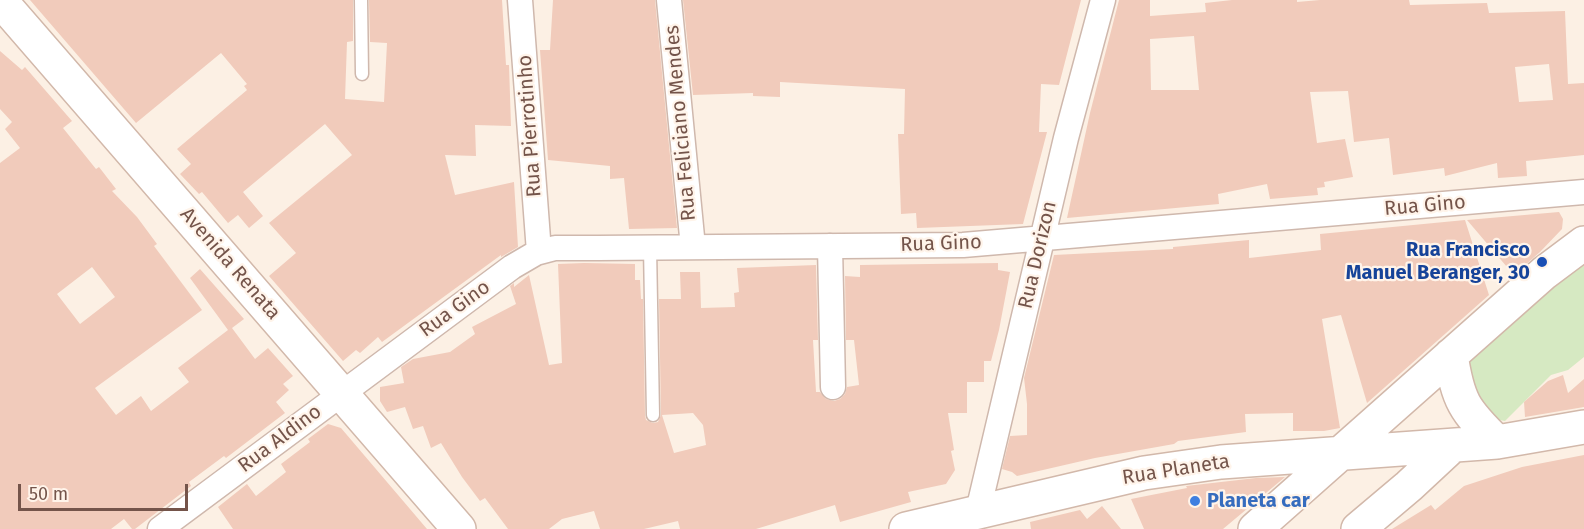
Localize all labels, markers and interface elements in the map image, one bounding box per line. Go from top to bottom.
street label: Rua Feliciano Mendes [660,24,702,222]
street label: Rua Pierrotinho [513,54,547,198]
street label: Rua Gino [1383,190,1467,222]
street label: Rua Dorizon [1014,199,1062,311]
street label: Avenida Renata [175,203,285,325]
street label: Rua Gino [900,231,982,257]
place label: Rua Francisco Manuel Beranger, 30 [1346,238,1530,285]
marker: Rua Francisco Manuel Beranger, 30 [1535,255,1549,269]
street label: Rua Gino [415,275,495,343]
street label: Rua Aldino [234,400,326,478]
street label: Rua Planeta [1121,450,1231,490]
scale bar [21,472,190,510]
text: 50 m [29,483,68,505]
place label: Planeta car [1207,489,1310,513]
marker: Planeta car [1188,494,1202,508]

